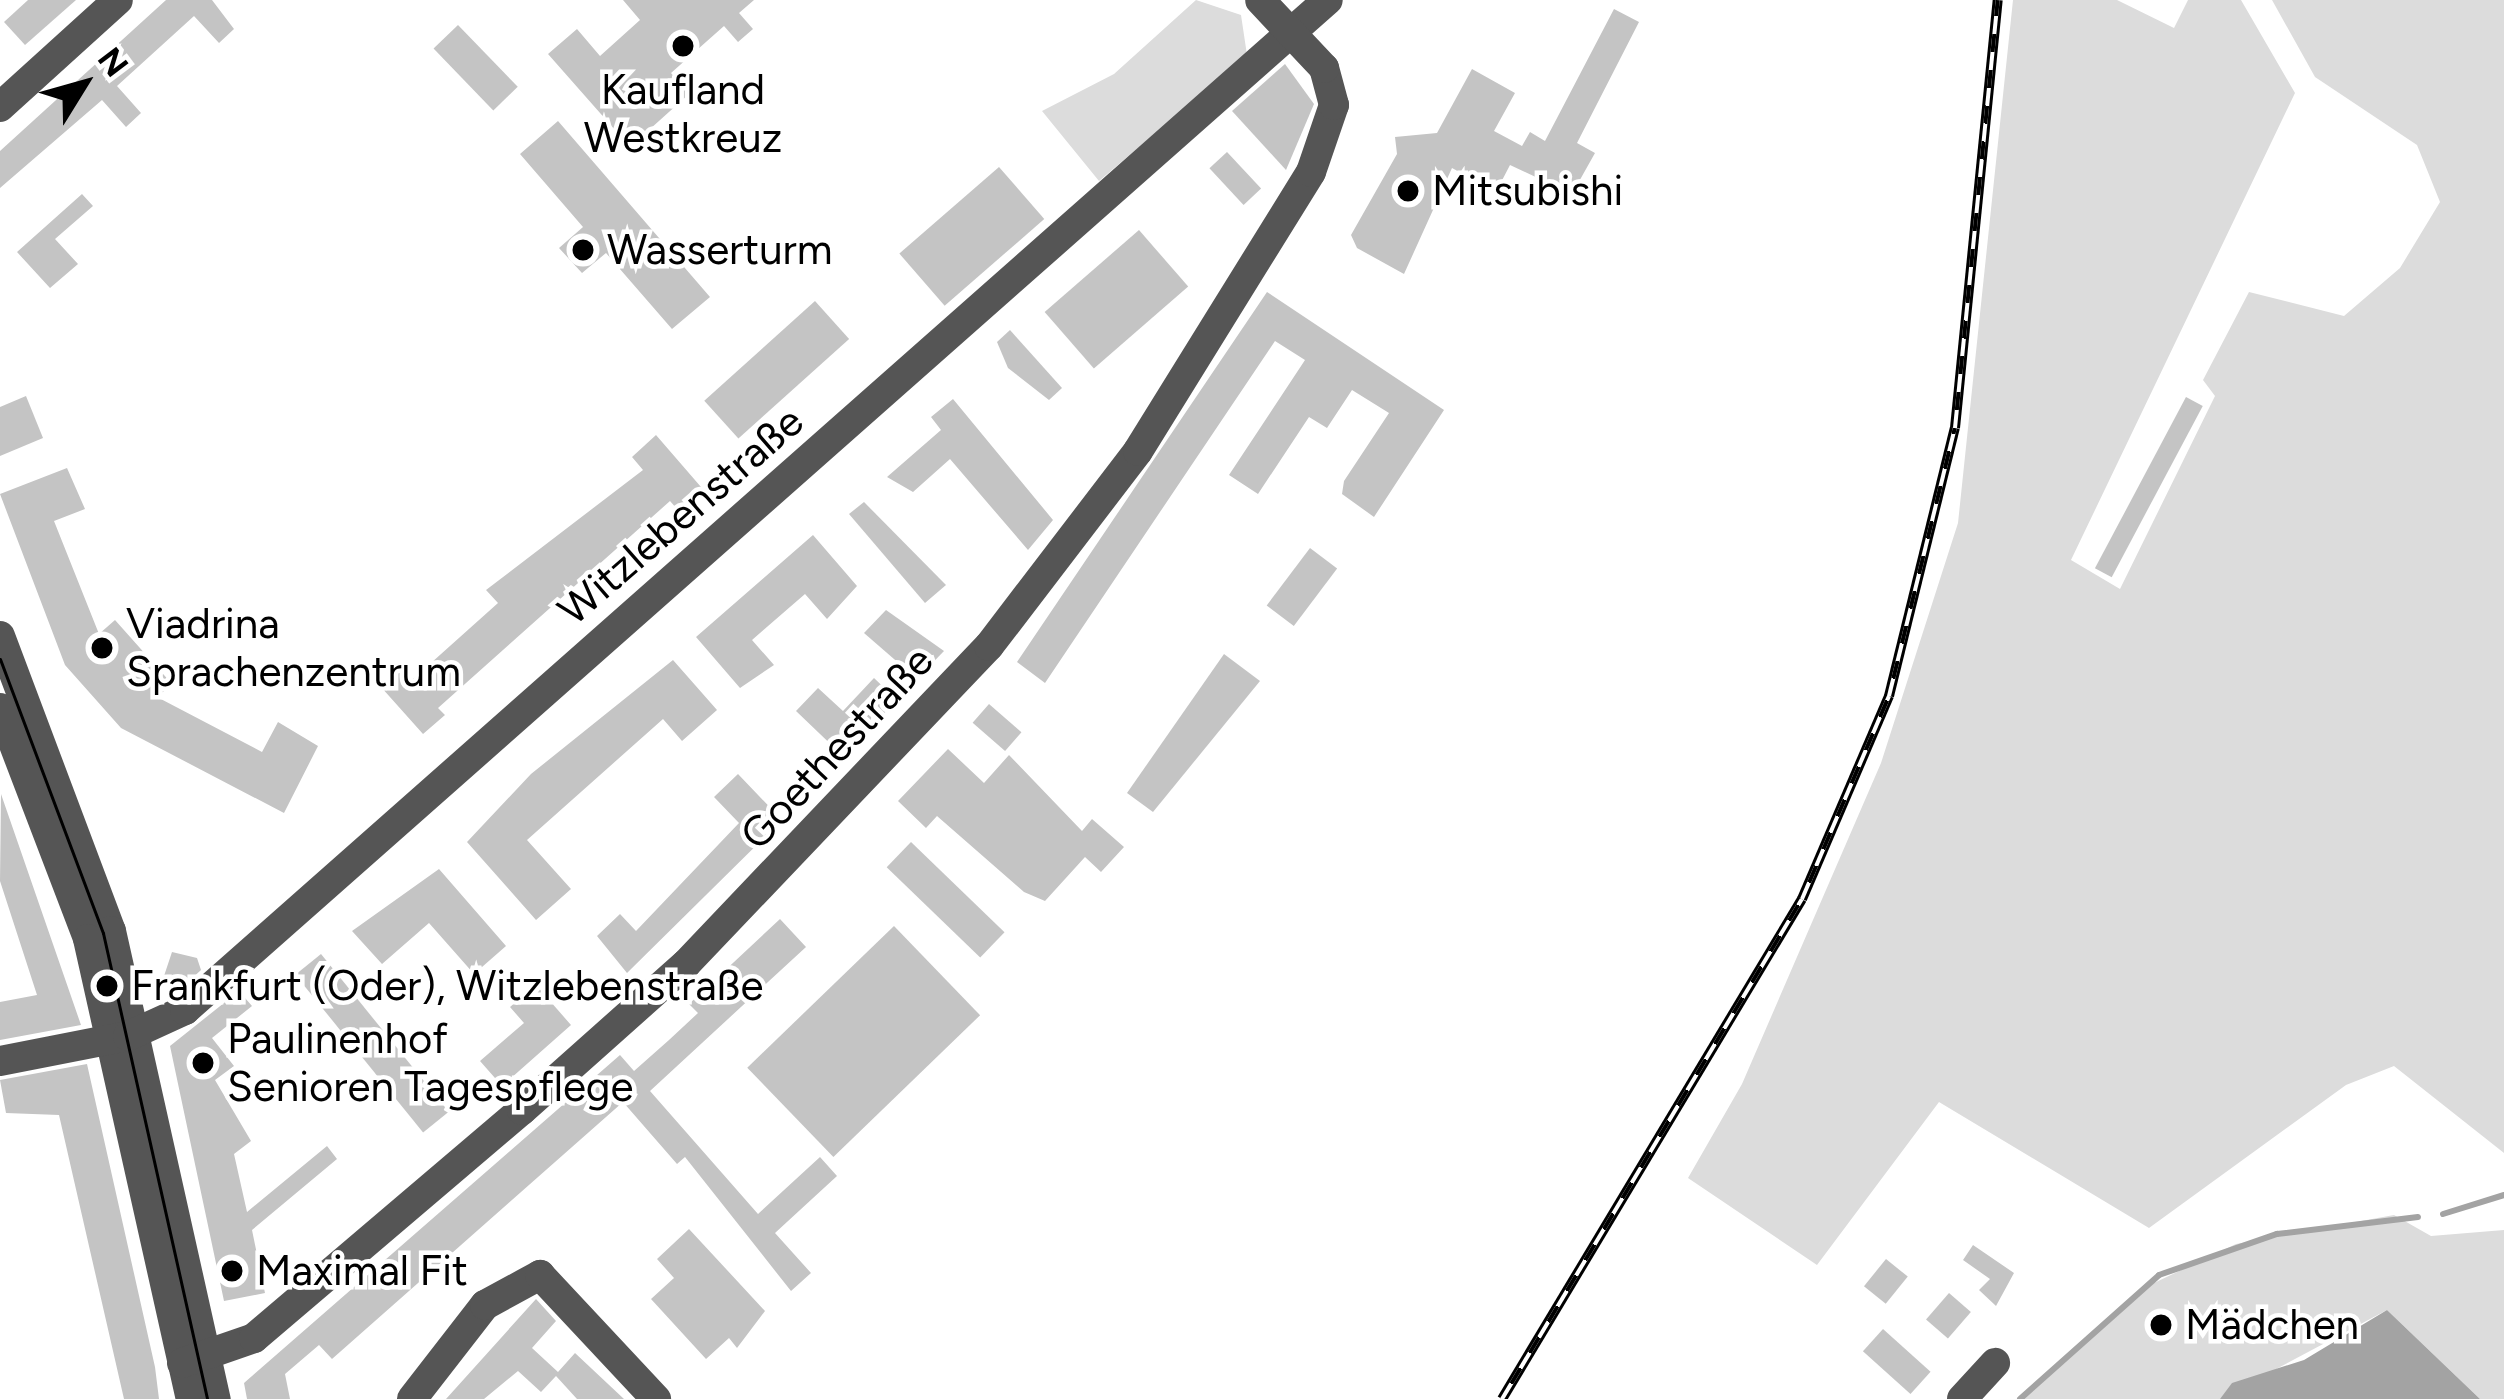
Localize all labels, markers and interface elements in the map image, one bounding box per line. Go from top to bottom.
north arrow [24,24,144,144]
marker: Kaufland Westkreuz [670,33,696,59]
text: N [90,40,136,84]
place label: Kaufland Westkreuz [584,65,782,164]
place label: Mitsubishi [1432,166,1623,216]
marker: Mitsubishi [1395,178,1421,204]
place label: Wasserturm [607,225,833,275]
marker: Wasserturm [570,237,596,263]
street label: Witzlebenstraße [548,396,814,636]
place label: Viadrina Sprachenzentrum [126,599,461,698]
marker: Viadrina Sprachenzentrum [89,635,115,661]
street label: Goethestraße [730,636,944,860]
place label: Frankfurt (Oder), Witzlebenstraße [131,961,763,1011]
marker: Frankfurt (Oder), Witzlebenstraße [94,973,120,999]
place label: Paulinenhof Senioren Tagespflege [227,1014,633,1112]
marker: Paulinenhof Senioren Tagespflege [190,1050,216,1076]
place label: Maximal Fit [256,1246,468,1296]
marker: Maximal Fit [219,1258,245,1284]
place label: Mädchen [2185,1300,2359,1350]
marker: Mädchen [2148,1312,2174,1338]

